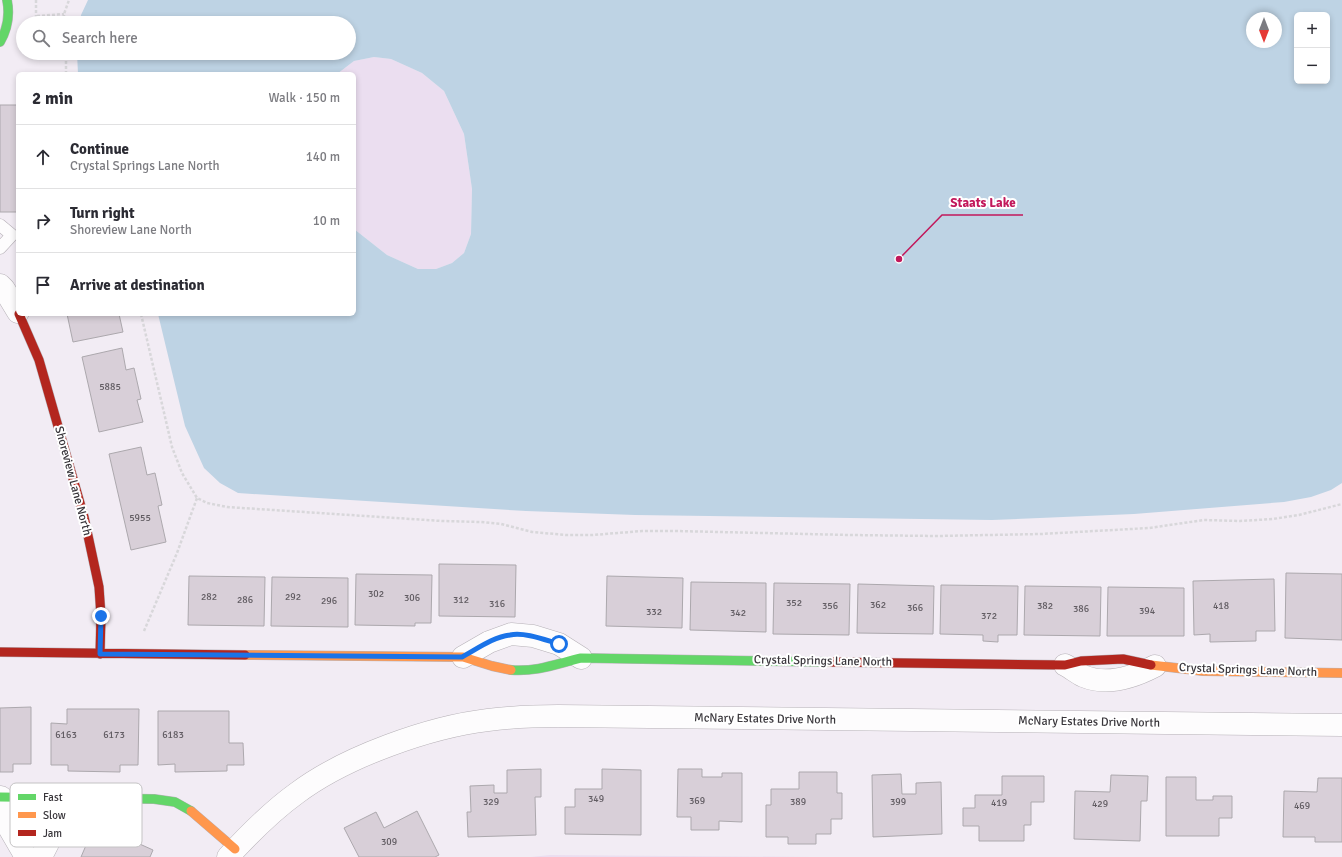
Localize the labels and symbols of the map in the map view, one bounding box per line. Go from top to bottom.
north arrow [1246,12,1282,48]
callout: Staats Lake [942,190,1023,215]
text: Staats Lake [950,195,1016,211]
house number: 5885 [99,381,121,393]
street label: Shoreview Lane North [51,425,95,537]
house number: 5955 [129,512,151,524]
house number: 302 [368,588,384,600]
house number: 282 [201,591,217,603]
house number: 292 [285,591,301,603]
house number: 306 [404,592,420,604]
house number: 286 [237,594,253,606]
house number: 312 [453,594,469,606]
house number: 296 [321,595,337,607]
house number: 352 [786,597,802,609]
house number: 316 [489,598,505,610]
house number: 362 [870,599,886,611]
house number: 356 [822,600,838,612]
house number: 382 [1037,600,1053,612]
house number: 418 [1213,600,1229,612]
house number: 366 [907,602,923,614]
house number: 386 [1073,603,1089,615]
house number: 394 [1139,605,1156,617]
house number: 332 [646,606,662,618]
route end [92,607,110,625]
house number: 342 [730,607,746,619]
house number: 372 [981,610,997,622]
route start [550,635,568,653]
street label: Crystal Springs Lane North [754,652,892,670]
street label: Crystal Springs Lane North [1179,660,1317,680]
street label: McNary Estates Drive North [694,710,836,728]
street label: McNary Estates Drive North [1018,713,1160,731]
house number: 6163 [55,729,77,741]
house number: 6173 [103,729,125,741]
house number: 6183 [162,729,184,741]
legend [10,783,142,847]
text: Fast [43,791,63,804]
house number: 349 [588,793,604,805]
house number: 369 [689,795,705,807]
house number: 329 [483,796,499,808]
house number: 389 [790,796,806,808]
house number: 399 [890,796,906,808]
house number: 419 [991,797,1007,809]
house number: 429 [1092,798,1108,810]
house number: 469 [1294,800,1310,812]
text: Slow [43,809,66,822]
text: Jam [43,827,62,840]
house number: 309 [381,836,397,848]

